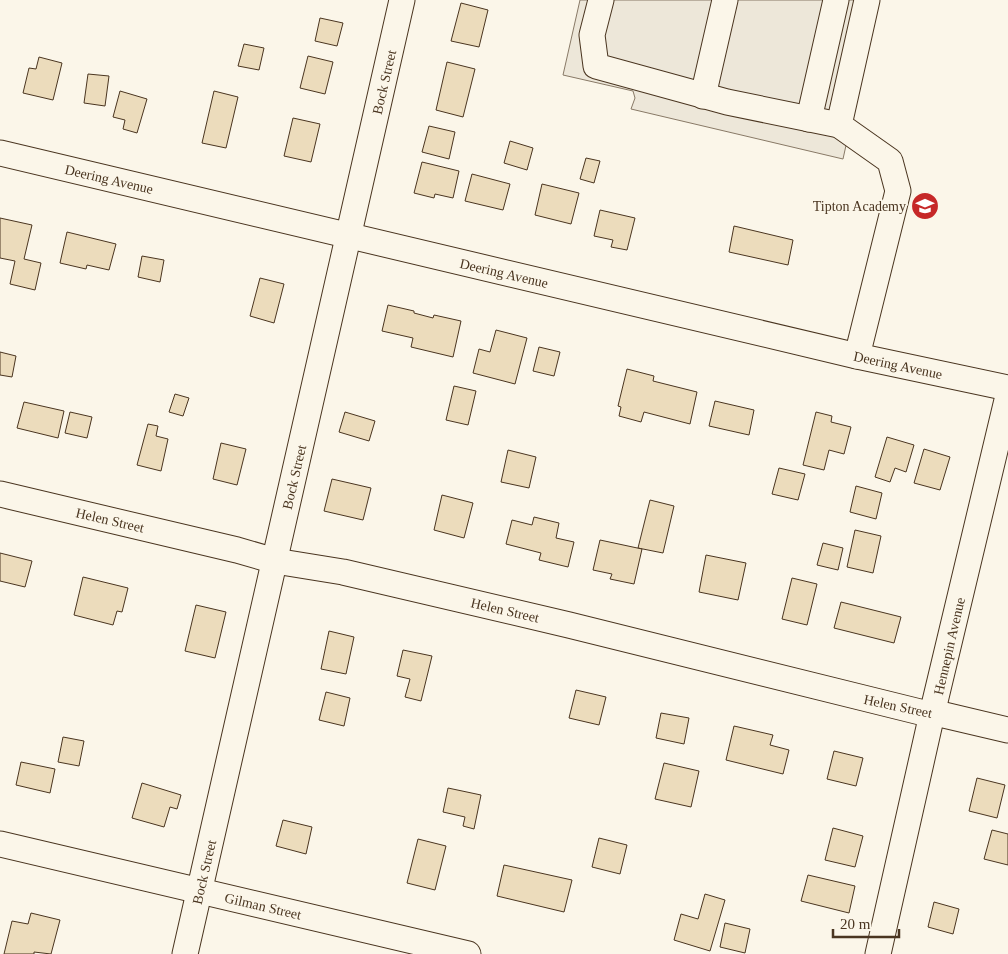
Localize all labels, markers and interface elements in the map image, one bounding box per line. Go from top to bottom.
street label: Bock Street [370,48,399,116]
street label: Deering Avenue [63,162,155,197]
school or university icon: Tipton Academy [910,191,940,221]
place label: Tipton Academy [813,199,906,214]
street label: Deering Avenue [458,256,550,291]
street label: Deering Avenue [852,349,944,382]
street label: Bock Street [280,443,309,511]
street label: Helen Street [74,505,146,536]
street label: Helen Street [469,595,541,626]
street label: Hennepin Avenue [931,596,968,696]
street label: Helen Street [862,692,934,721]
street label: Bock Street [190,838,219,906]
street label: Gilman Street [223,890,303,923]
scale bar [833,906,899,938]
text: 20 m [840,916,871,932]

